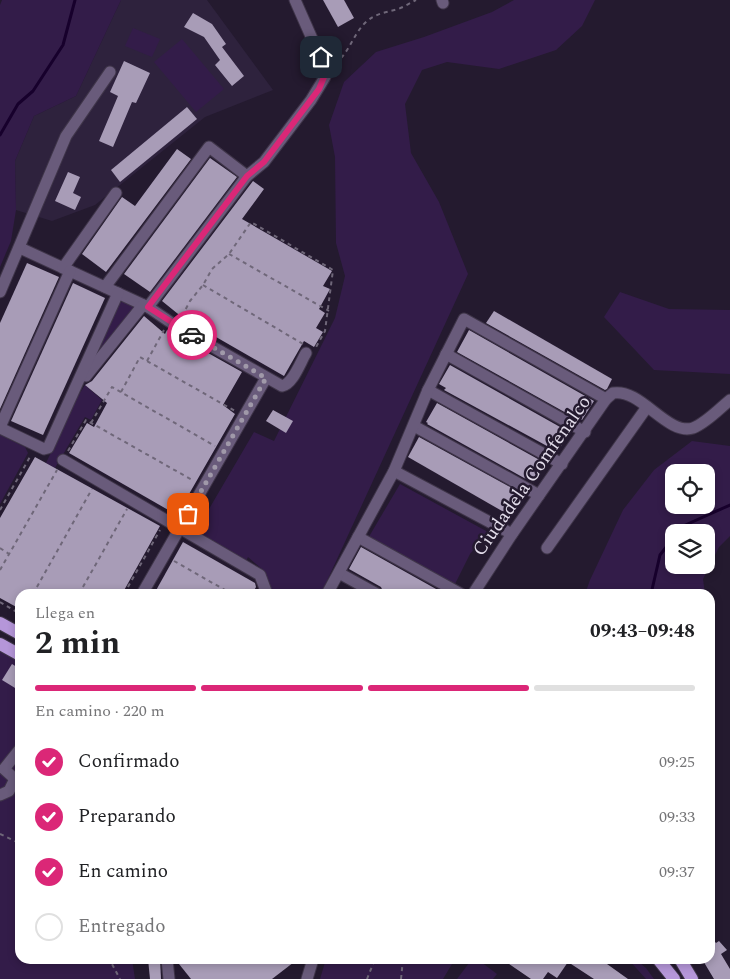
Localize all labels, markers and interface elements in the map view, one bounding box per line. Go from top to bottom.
pin [300,36,342,78]
icon: home [307,43,335,71]
courier [167,310,217,360]
icon: car [178,321,206,349]
street label: Ciudadela Comfenalco [465,390,599,562]
map controls [665,464,715,574]
button: locate [665,464,715,514]
pin [167,493,209,535]
icon: bag [174,500,202,528]
button: layers [665,524,715,574]
text: Llega en [35,601,95,625]
text: 09:43–09:48 [590,617,695,646]
text: 2 min [35,619,120,668]
text: En camino · 220 m [35,699,165,723]
text: Confirmado [78,747,179,776]
icon: check [35,748,63,776]
text: 09:25 [659,750,695,774]
text: Preparando [78,802,176,831]
icon: check [35,803,63,831]
text: 09:33 [659,805,695,829]
text: En camino [78,857,168,886]
icon: check [35,858,63,886]
text: 09:37 [659,860,695,884]
text: Entregado [78,912,165,941]

